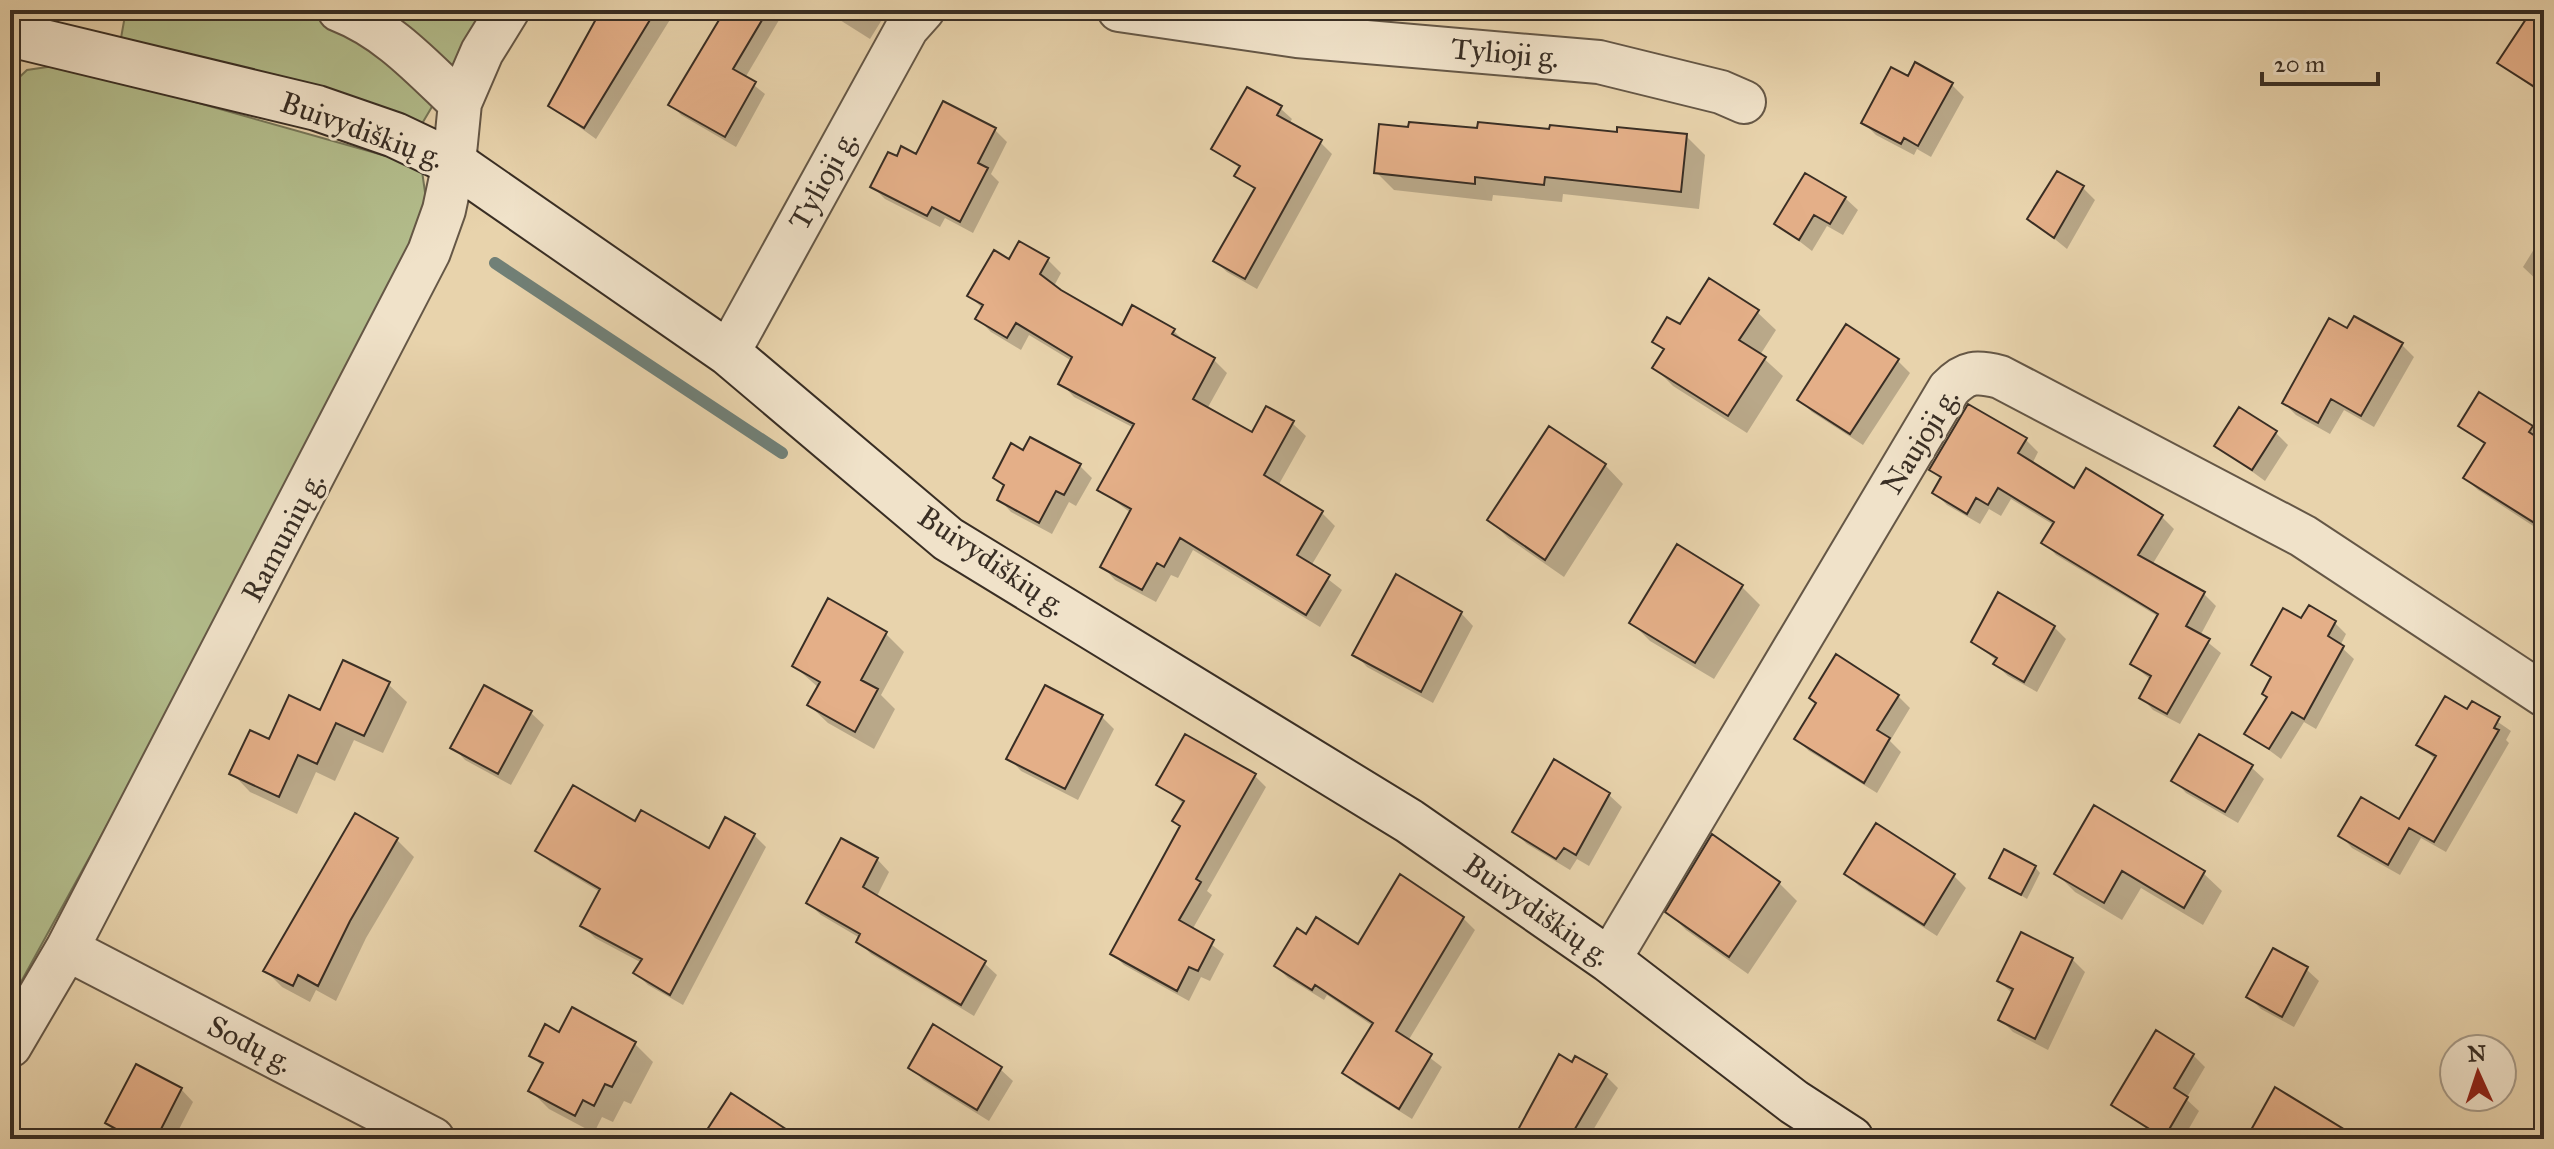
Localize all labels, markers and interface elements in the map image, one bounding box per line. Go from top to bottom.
street label: Tylioji g. [1449,30,1561,76]
scale bar [2262,36,2378,86]
text: 20 m [2274,49,2325,79]
street label: Buivydiškių g. [276,84,448,176]
street label: Tylioji g. [781,124,865,236]
street label: Naujoji g. [1873,381,1967,501]
street label: Ramunių g. [234,466,332,608]
street label: Buivydiškių g. [911,498,1073,624]
street label: Buivydiškių g. [1457,846,1617,974]
street label: Sodų g. [202,1007,298,1081]
north arrow [2438,1033,2518,1113]
text: N [2467,1040,2487,1067]

